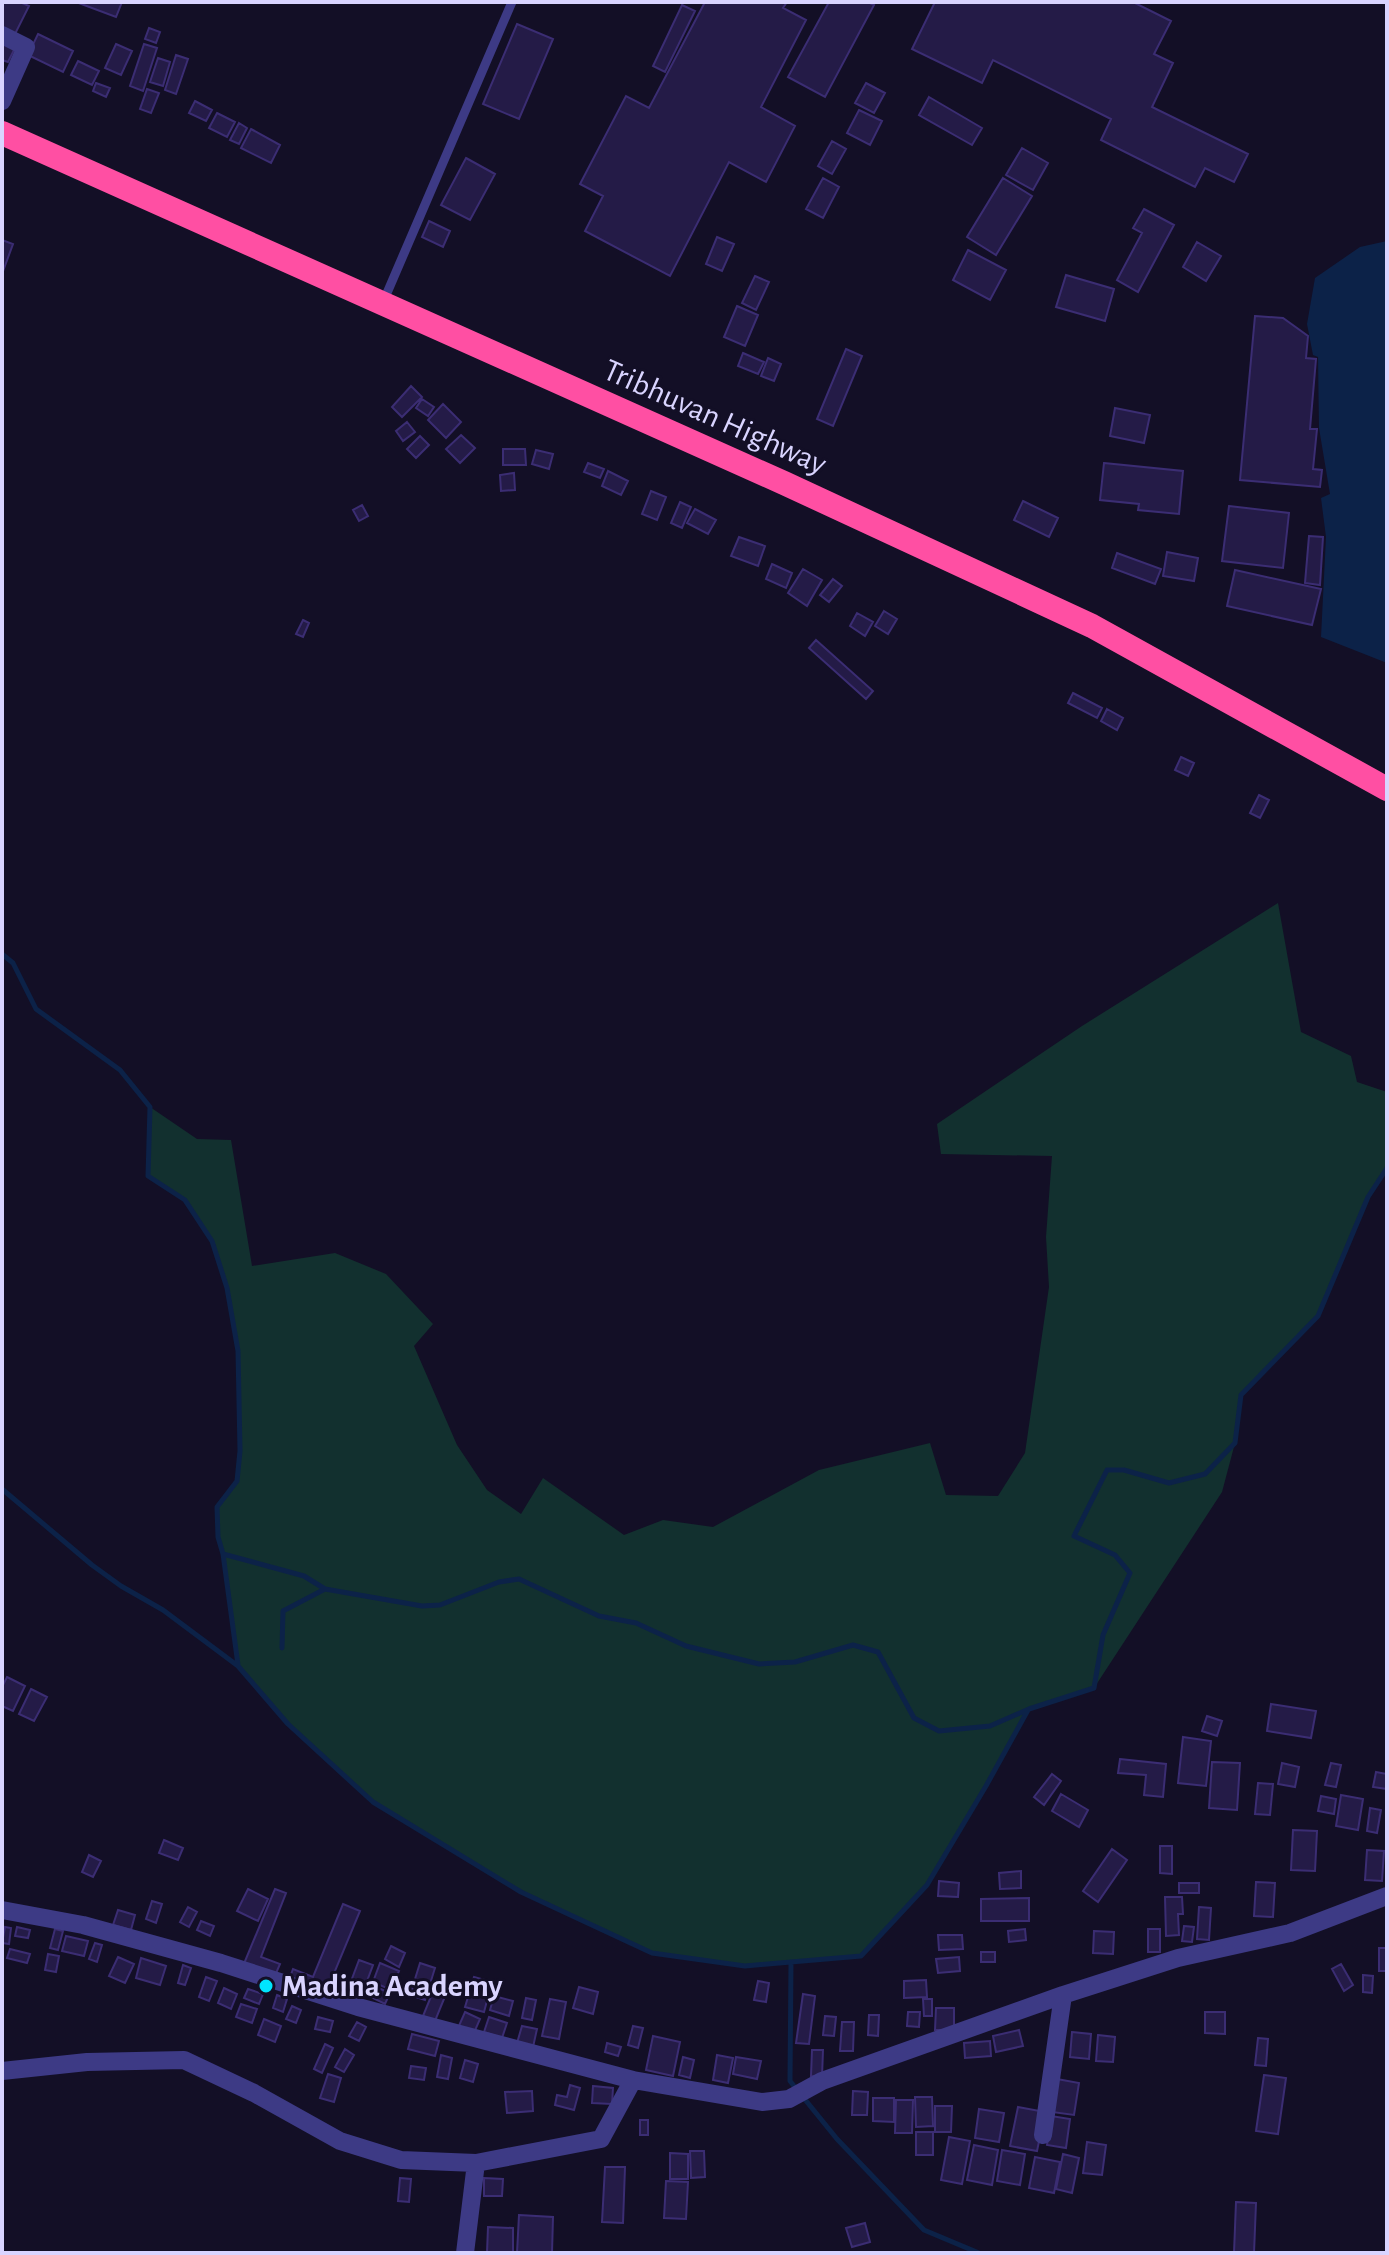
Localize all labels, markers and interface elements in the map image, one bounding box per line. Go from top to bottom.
street label: Tribhuvan Highway [599,354,832,481]
place label: Madina Academy [282,1970,503,2002]
marker: Madina Academy [257,1977,275,1995]

